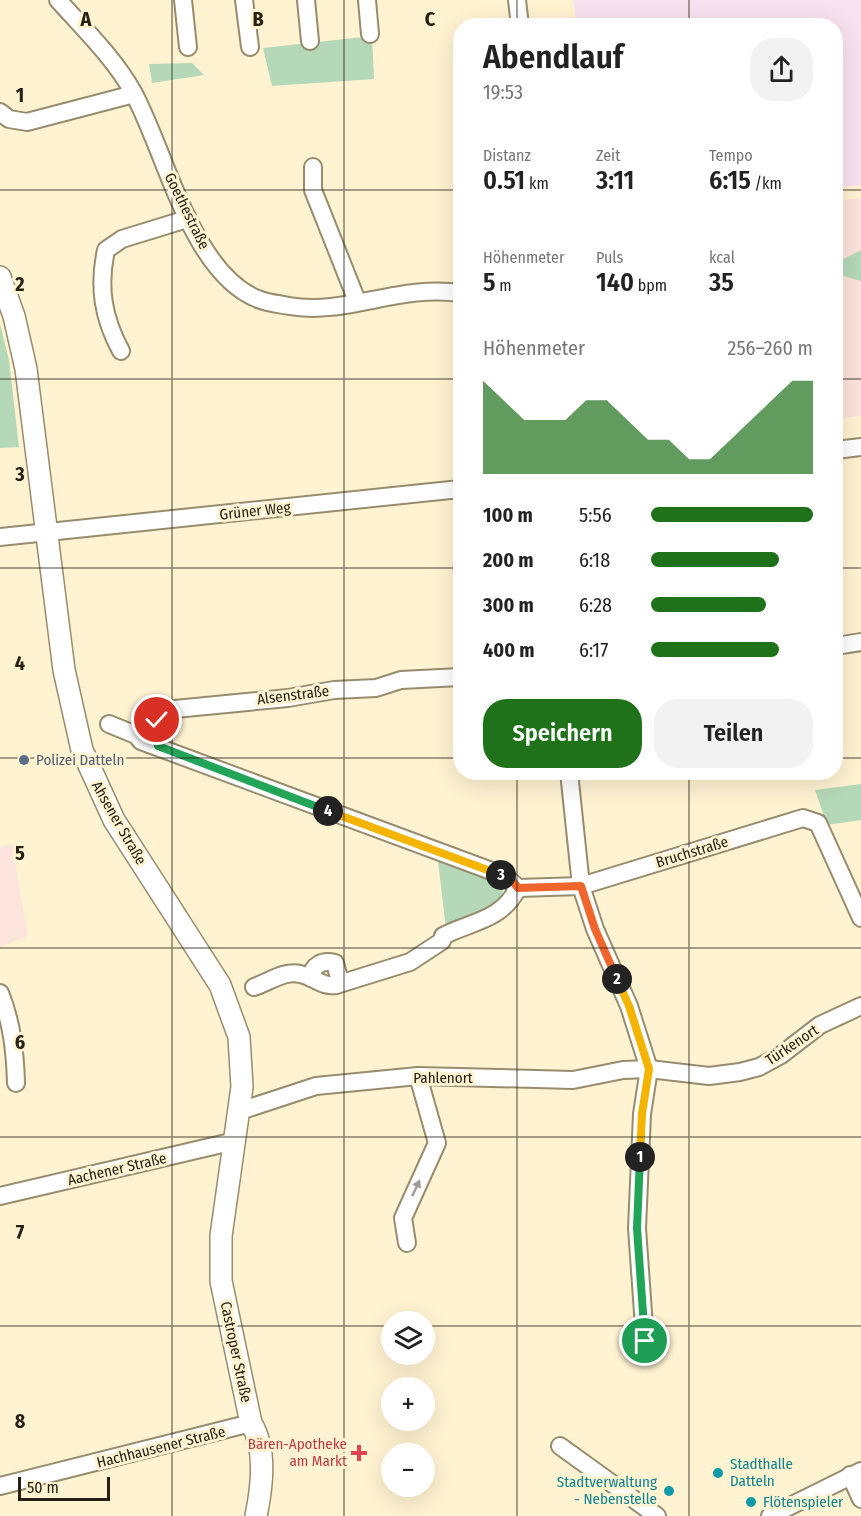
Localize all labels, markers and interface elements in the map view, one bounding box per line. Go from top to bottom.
text: A [80,7,93,31]
text: B [252,7,264,31]
text: C [425,7,436,31]
text: Abendlauf [483,37,623,77]
button: share [750,38,813,101]
text: 19:53 [483,80,523,104]
text: 1 [16,83,24,107]
text: Distanz [483,146,531,165]
text: Zeit [596,146,620,165]
text: Tempo [709,146,753,165]
text: 0.51 [483,165,525,196]
text: 3:11 [596,165,634,196]
text: 6:15 [709,165,751,196]
street label: Goethestraße [161,170,213,252]
text: km [525,174,549,193]
text: /km [751,174,782,193]
text: Höhenmeter [483,248,565,267]
text: Puls [596,248,623,267]
text: kcal [709,248,735,267]
text: 5 [483,267,496,298]
text: 140 [596,267,634,298]
text: 35 [709,267,734,298]
text: 2 [14,272,25,296]
text: m [496,276,512,295]
text: bpm [634,276,667,295]
text: Höhenmeter [483,336,585,360]
text: 256–260 m [728,336,813,360]
text: 3 [14,462,25,486]
street label: Grüner Weg [219,498,291,524]
text: 100 m [483,503,533,527]
text: 5:56 [579,503,612,527]
text: 200 m [483,548,534,572]
text: 6:18 [579,548,610,572]
text: 300 m [483,593,534,617]
text: 6:28 [579,593,612,617]
text: 400 m [483,638,535,662]
text: 6:17 [579,638,608,662]
text: 4 [15,651,25,675]
street label: Alsenstraße [256,682,330,708]
pin [131,694,182,745]
button: Speichern [483,699,642,768]
button: Teilen [654,699,813,768]
icon: check [140,703,173,736]
place label: Polizei Datteln [36,751,124,769]
marker: Polizei Datteln [17,753,31,767]
street label: Ahsener Straße [88,778,150,868]
pin: 4 [313,796,343,826]
text: 4 [324,801,332,820]
street label: Bruchstraße [654,833,730,871]
text: 5 [15,841,25,865]
pin: 3 [486,860,516,890]
text: 3 [497,865,505,884]
pin: 2 [602,964,632,994]
text: 2 [613,969,621,988]
street label: Türkenort [762,1021,822,1069]
text: 6 [15,1030,25,1054]
street label: Pahlenort [413,1069,473,1087]
pin: 1 [625,1142,655,1172]
text: 1 [637,1147,643,1166]
street label: Aachener Straße [66,1149,168,1189]
one-way arrow [411,1179,420,1196]
text: 7 [16,1220,25,1244]
street label: Castroper Straße [217,1300,255,1404]
map controls [381,1311,435,1497]
button: layers [381,1311,435,1365]
pin [619,1315,670,1366]
icon: arrive [628,1324,661,1357]
button: + [381,1377,435,1431]
text: 8 [15,1409,26,1433]
street label: Hachhausener Straße [95,1422,227,1472]
place label: Bären-Apotheke am Markt [248,1435,347,1470]
button: − [381,1443,435,1497]
marker: Bären-Apotheke am Markt [352,1446,366,1460]
place label: Stadthalle Datteln [730,1455,793,1490]
marker: Stadthalle Datteln [711,1466,725,1480]
place label: Stadtverwaltung - Nebenstelle [557,1473,657,1508]
scale bar [18,1474,110,1502]
text: 50 m [27,1478,59,1497]
marker: Stadtverwaltung - Nebenstelle [662,1484,676,1498]
place label: Flötenspieler [763,1493,844,1511]
marker: Flötenspieler [744,1495,758,1509]

